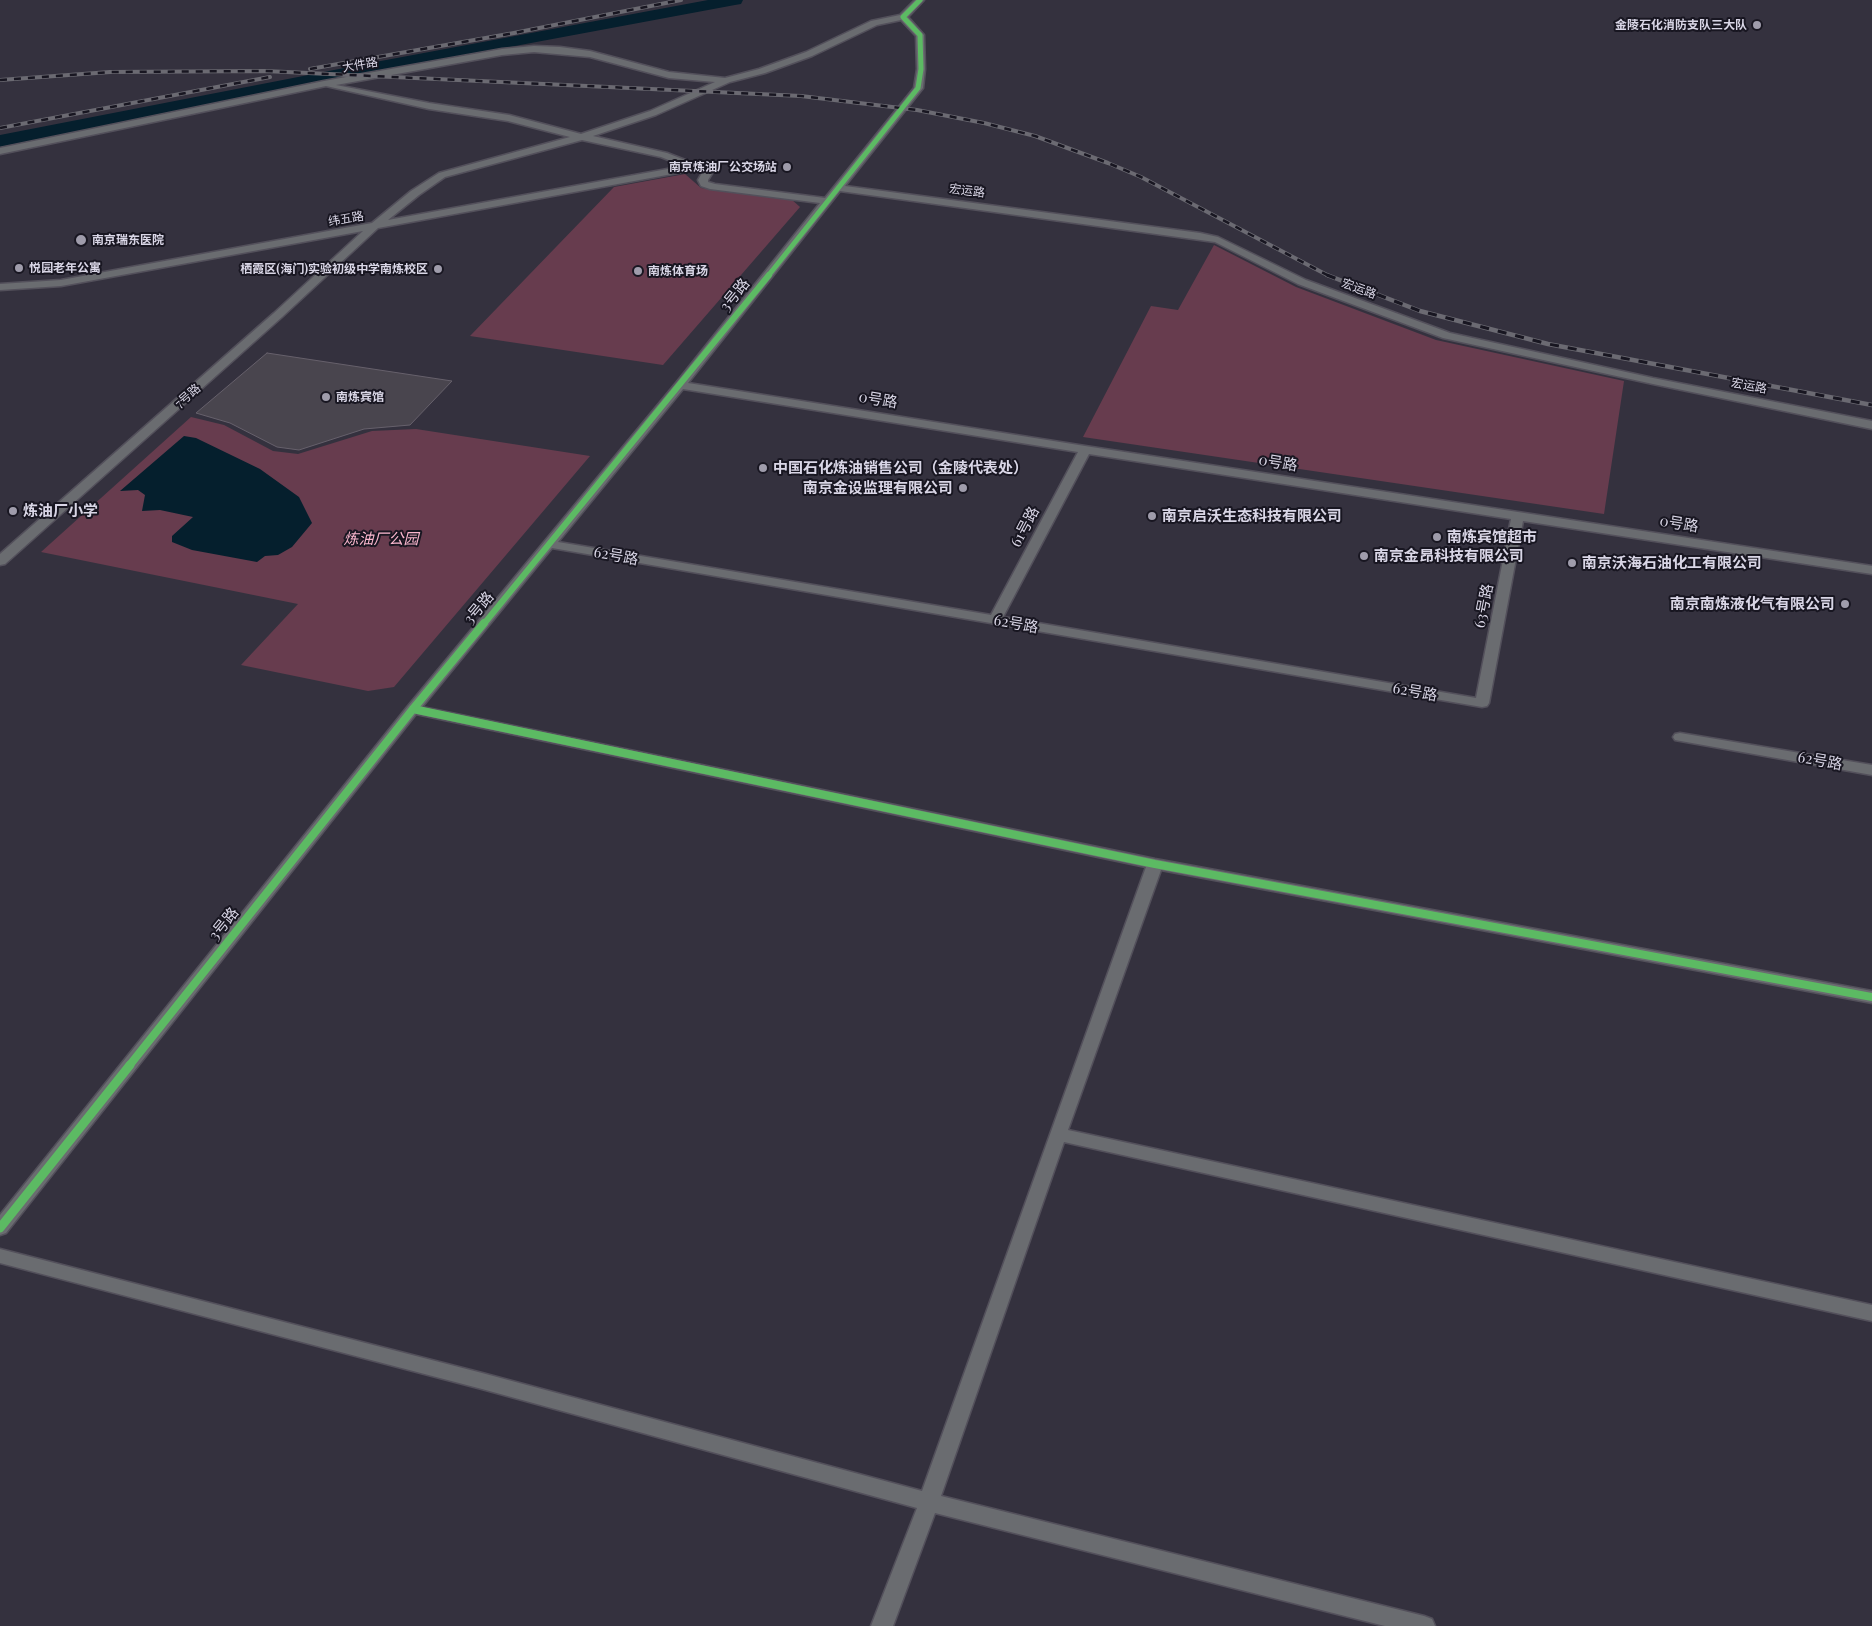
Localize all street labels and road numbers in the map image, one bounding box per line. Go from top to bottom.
street label: 大件路 [341,55,379,75]
street label: 宏运路 [948,182,986,200]
street label: 纬五路 [327,209,365,229]
street label: 3号路 [716,275,754,315]
street label: 宏运路 [1340,276,1378,302]
street label: 宏运路 [1730,375,1768,397]
street label: 7号路 [172,381,204,411]
street label: 0号路 [857,388,899,412]
street label: 0号路 [1257,451,1299,475]
street label: 61号路 [1007,504,1043,550]
street label: 0号路 [1658,512,1700,536]
street label: 62号路 [592,543,640,569]
street label: 63号路 [1471,582,1497,630]
street label: 3号路 [460,588,498,628]
street label: 62号路 [992,611,1040,637]
street label: 62号路 [1391,679,1439,705]
street label: 62号路 [1796,748,1844,774]
street label: 3号路 [205,904,243,944]

